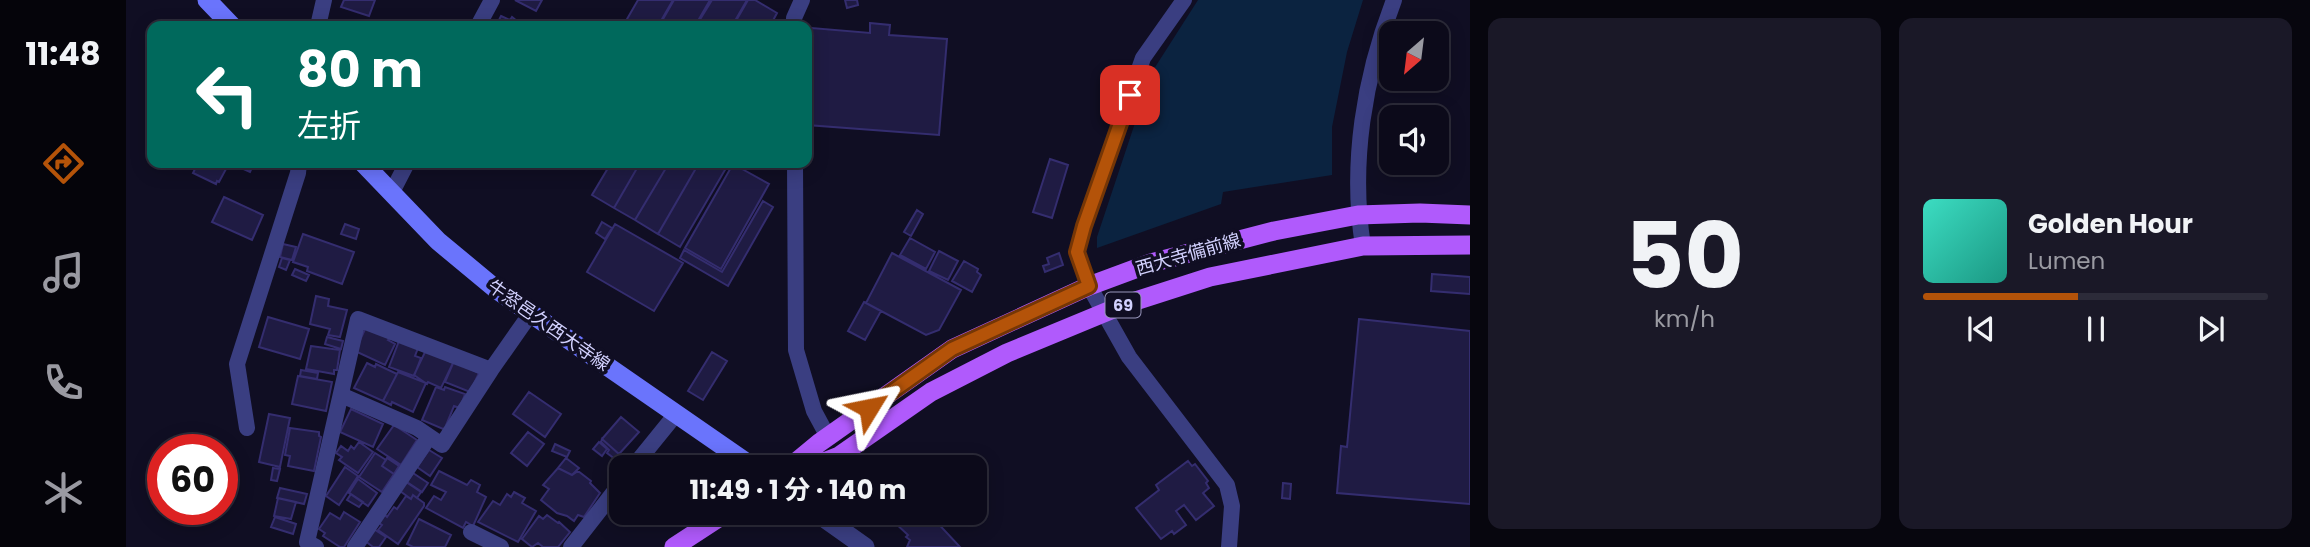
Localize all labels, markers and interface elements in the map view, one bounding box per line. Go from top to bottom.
north arrow [1379,21,1449,91]
map controls [1379,21,1449,175]
text: 11:48 [25,31,101,76]
text: 80 m [297,36,423,104]
icon: left [182,49,273,140]
pin [1100,65,1160,125]
icon: arrive [1111,76,1149,114]
text: 左折 [297,103,361,148]
button: sound [1379,105,1449,175]
icon: directions [39,139,88,188]
text: 50 [1625,192,1744,320]
text: Golden Hour [2028,206,2193,242]
street label: 西大寺備前線 [1133,227,1243,281]
text: Lumen [2028,245,2105,277]
icon: music [39,248,88,297]
street label: 牛窓邑久西大寺線 [483,273,615,377]
road number: 69 [1105,292,1140,318]
text: km/h [1654,303,1715,335]
icon: previous [1962,310,2000,348]
icon: pause [2077,310,2115,348]
icon: next [2192,310,2230,348]
icon: phone [39,358,88,407]
position arrow [832,371,906,445]
speed limit sign: 60 [147,434,238,525]
icon: climate [39,468,88,517]
text: 11:49 · 1 分 · 140 m [690,472,906,508]

